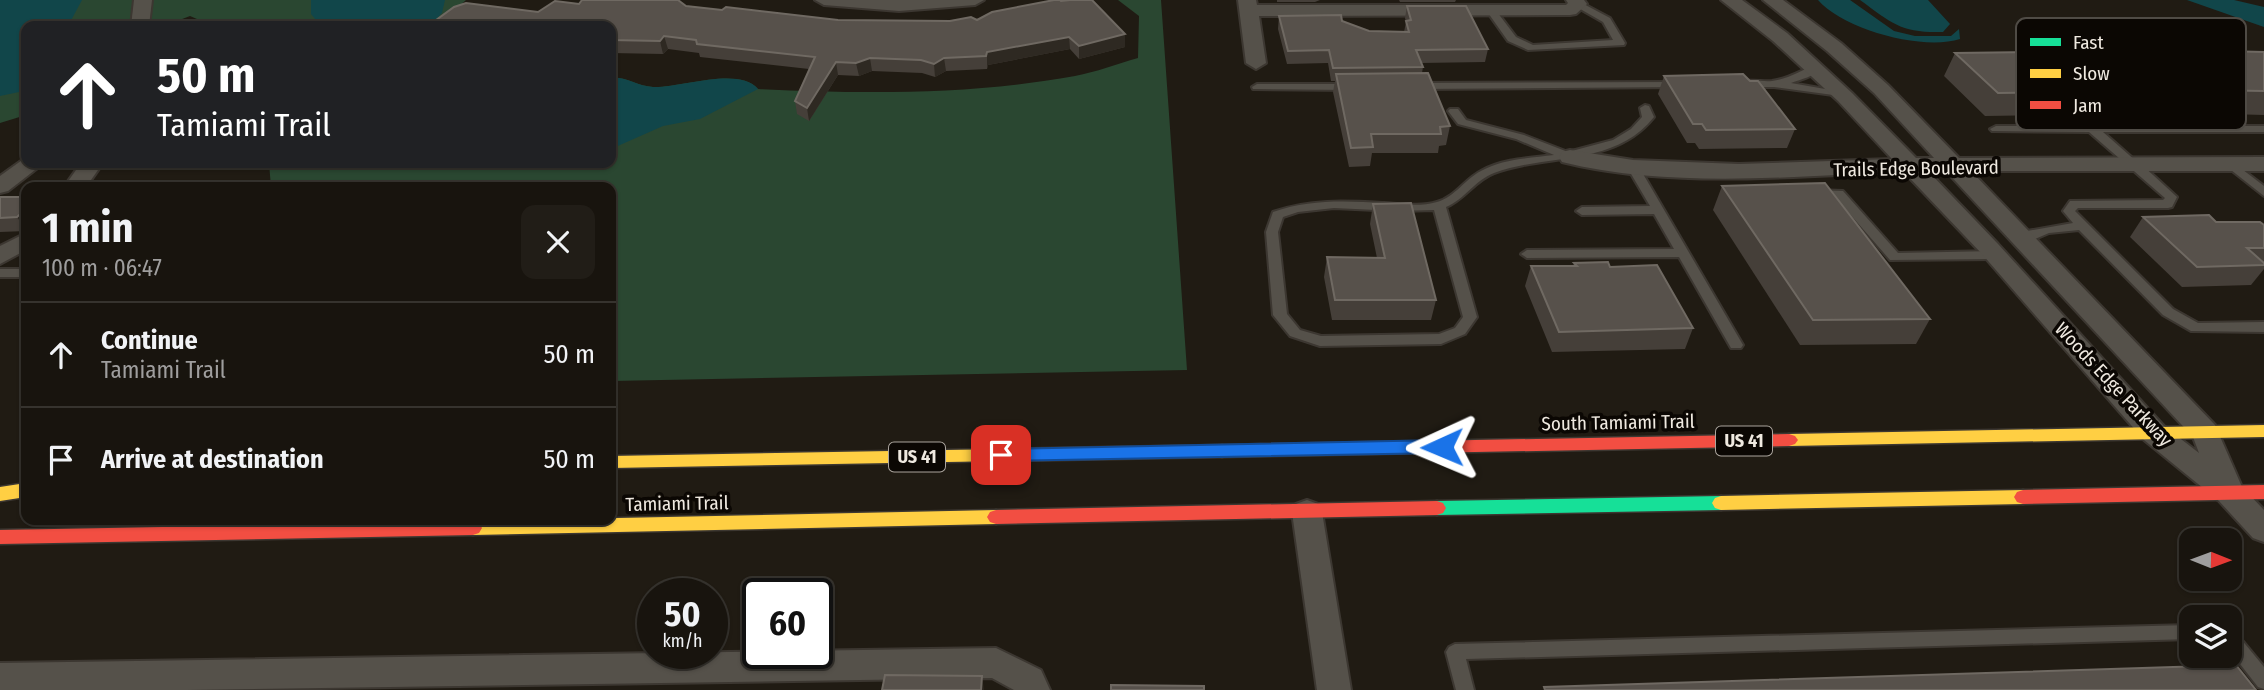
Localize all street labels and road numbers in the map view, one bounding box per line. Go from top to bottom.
street label: Trails Edge Boulevard [1833,156,1999,181]
street label: Woods Edge Parkway [2050,317,2177,452]
street label: South Tamiami Trail [1541,410,1695,435]
road number: US 41 [1716,426,1772,456]
road number: US 41 [889,443,945,472]
street label: Tamiami Trail [625,491,729,516]

